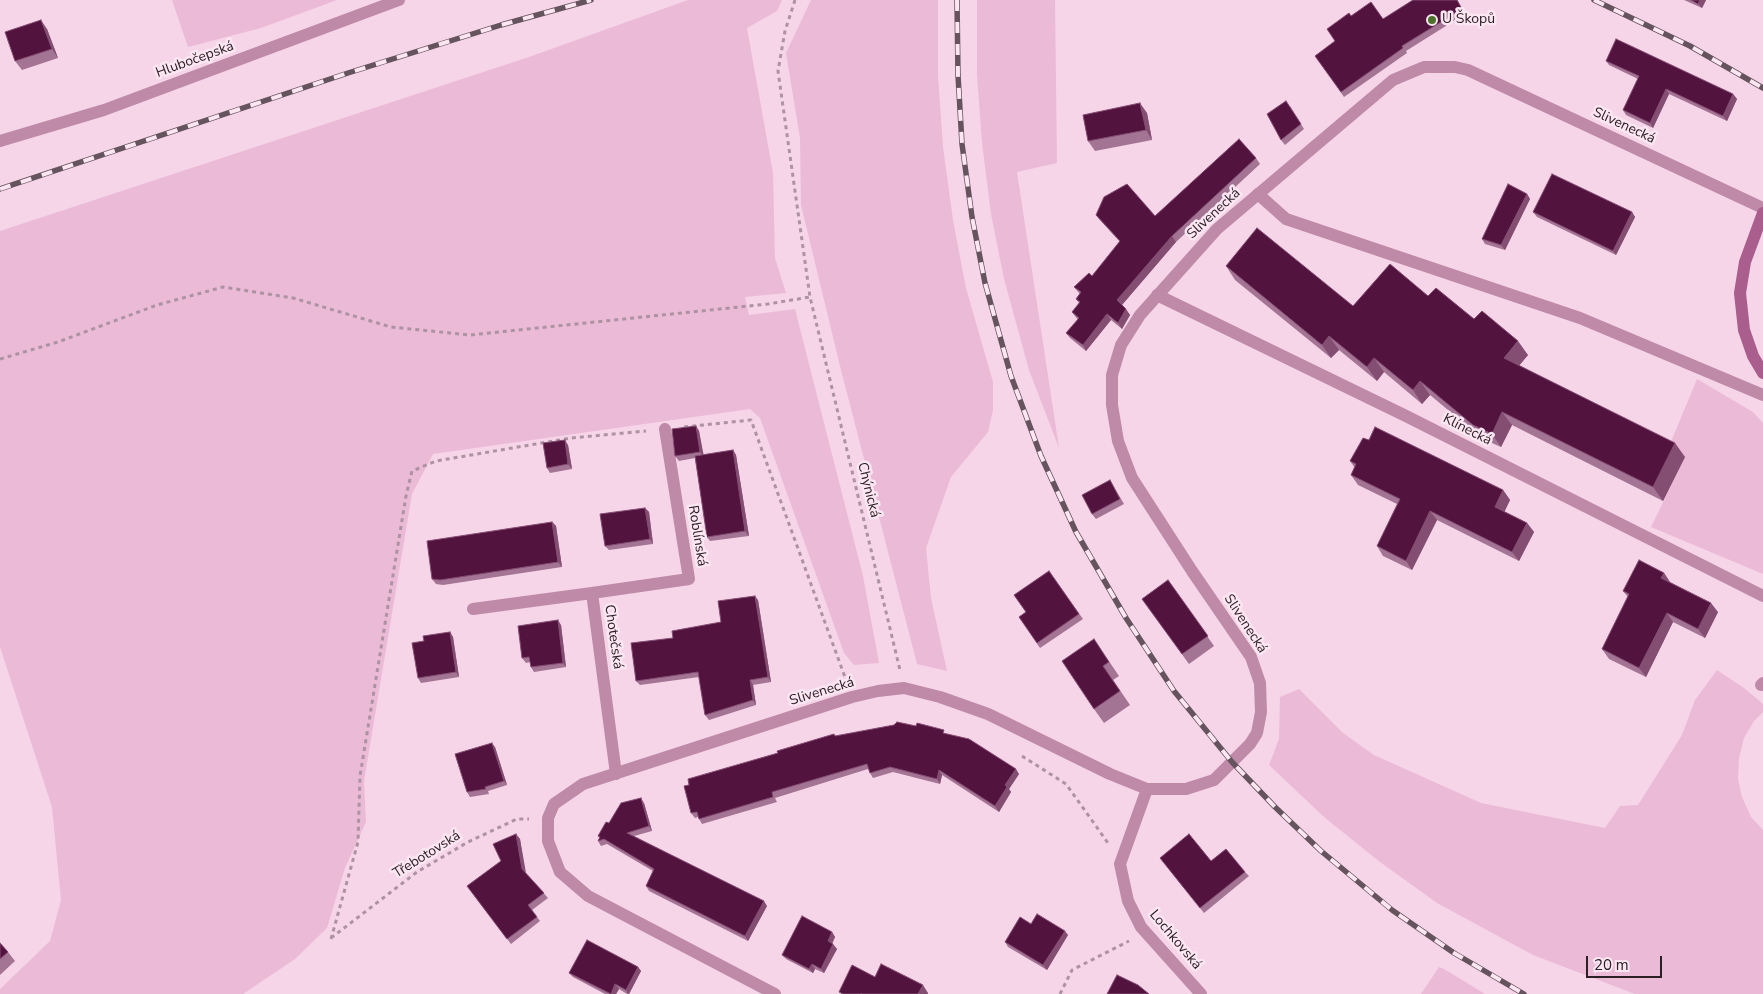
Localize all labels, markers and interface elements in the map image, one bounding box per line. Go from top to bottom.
place label: U Škopů [1442,12,1495,28]
marker: U Škopů [1426,14,1438,26]
street label: Hlubočepská [154,38,236,82]
street label: Slivenecká [1590,104,1658,148]
street label: Slivenecká [1184,185,1244,243]
street label: Klínecká [1440,411,1494,449]
street label: Chýnická [853,461,883,519]
street label: Roblínská [684,504,710,568]
street label: Slivenecká [1220,591,1270,657]
street label: Chotečská [600,604,626,670]
street label: Slivenecká [788,674,856,710]
street label: Třebotovská [390,828,464,882]
street label: Lochkovská [1145,907,1205,973]
scale bar [1588,946,1664,978]
text: 20 m [1594,955,1629,975]

